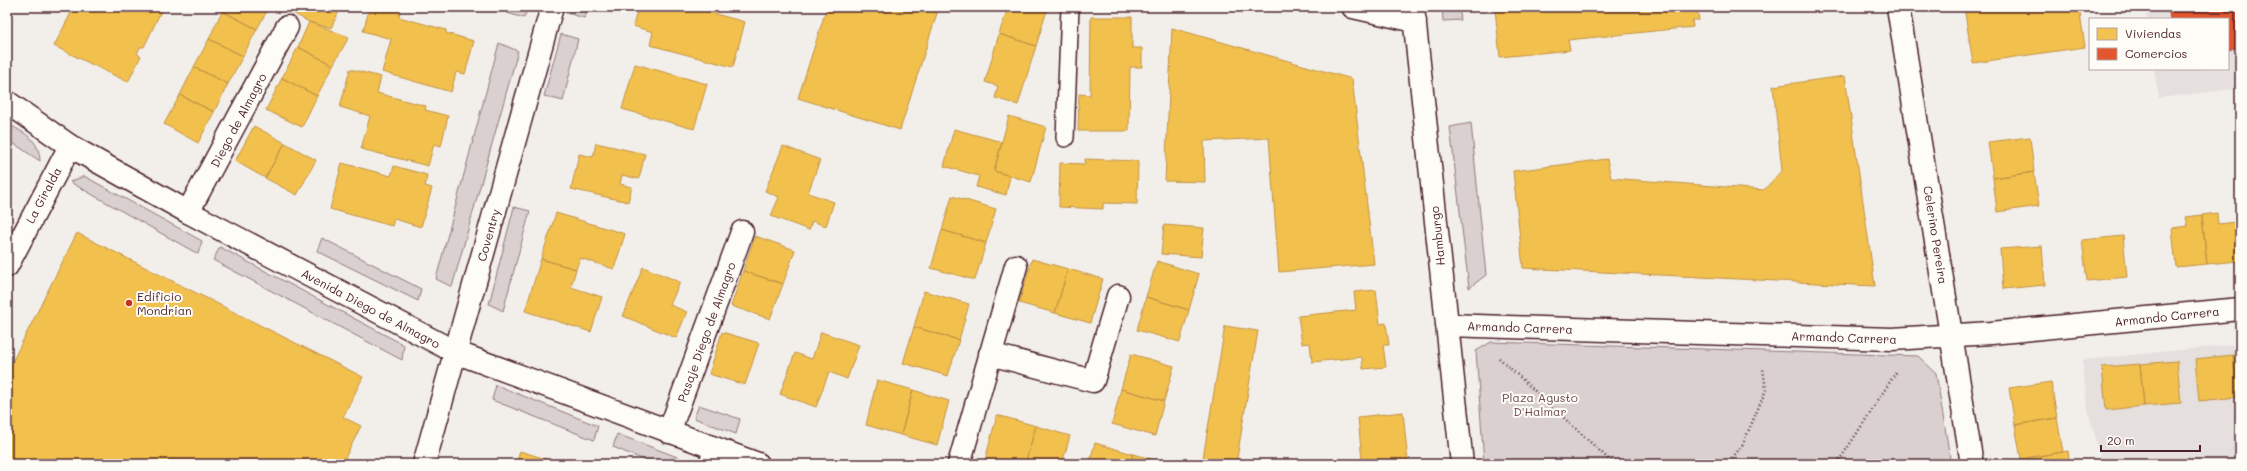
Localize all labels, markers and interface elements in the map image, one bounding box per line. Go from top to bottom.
legend [2089,18,2229,70]
text: Viviendas [2125,25,2182,41]
text: Comercios [2125,45,2188,61]
street label: Diego de Almagro [206,70,270,170]
street label: La Giralda [21,164,65,226]
street label: Celerino Pereira [1920,185,1952,285]
street label: Hamburgo [1426,205,1448,267]
street label: Coventry [473,207,503,263]
street label: Pasaje Diego de Almagro [673,260,739,404]
street label: Avenida Diego de Almagro [299,265,443,351]
place label: Edificio Mondrian [137,288,192,318]
marker: Edificio Mondrian [124,298,134,308]
street label: Armando Carrera [2114,303,2220,329]
street label: Armando Carrera [1467,317,1573,337]
street label: Armando Carrera [1791,327,1897,347]
park label: Plaza Agusto D'Halmar [1502,389,1578,419]
scale bar [2101,427,2200,453]
text: 20 m [2107,432,2135,448]

